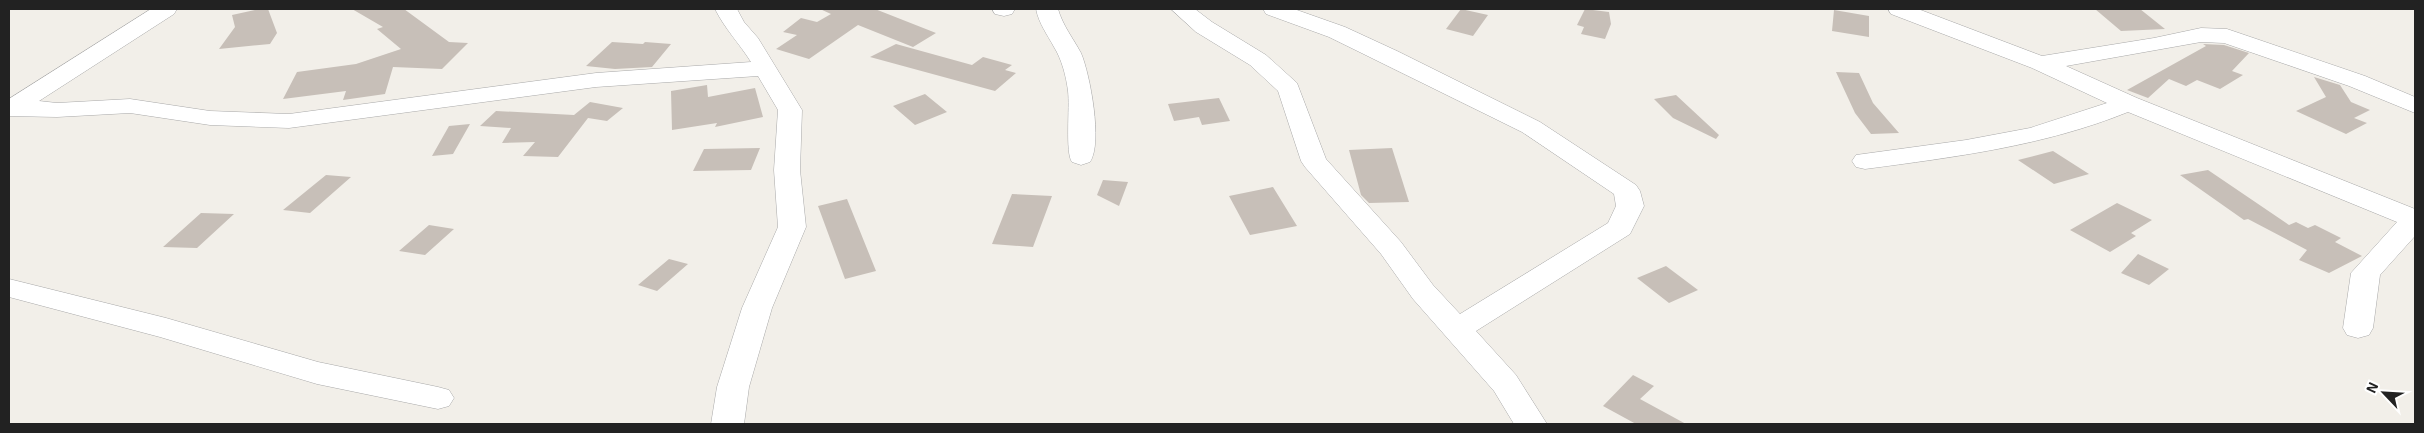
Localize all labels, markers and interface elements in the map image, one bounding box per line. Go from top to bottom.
north arrow [2359,368,2409,418]
text: N [2362,379,2382,395]

